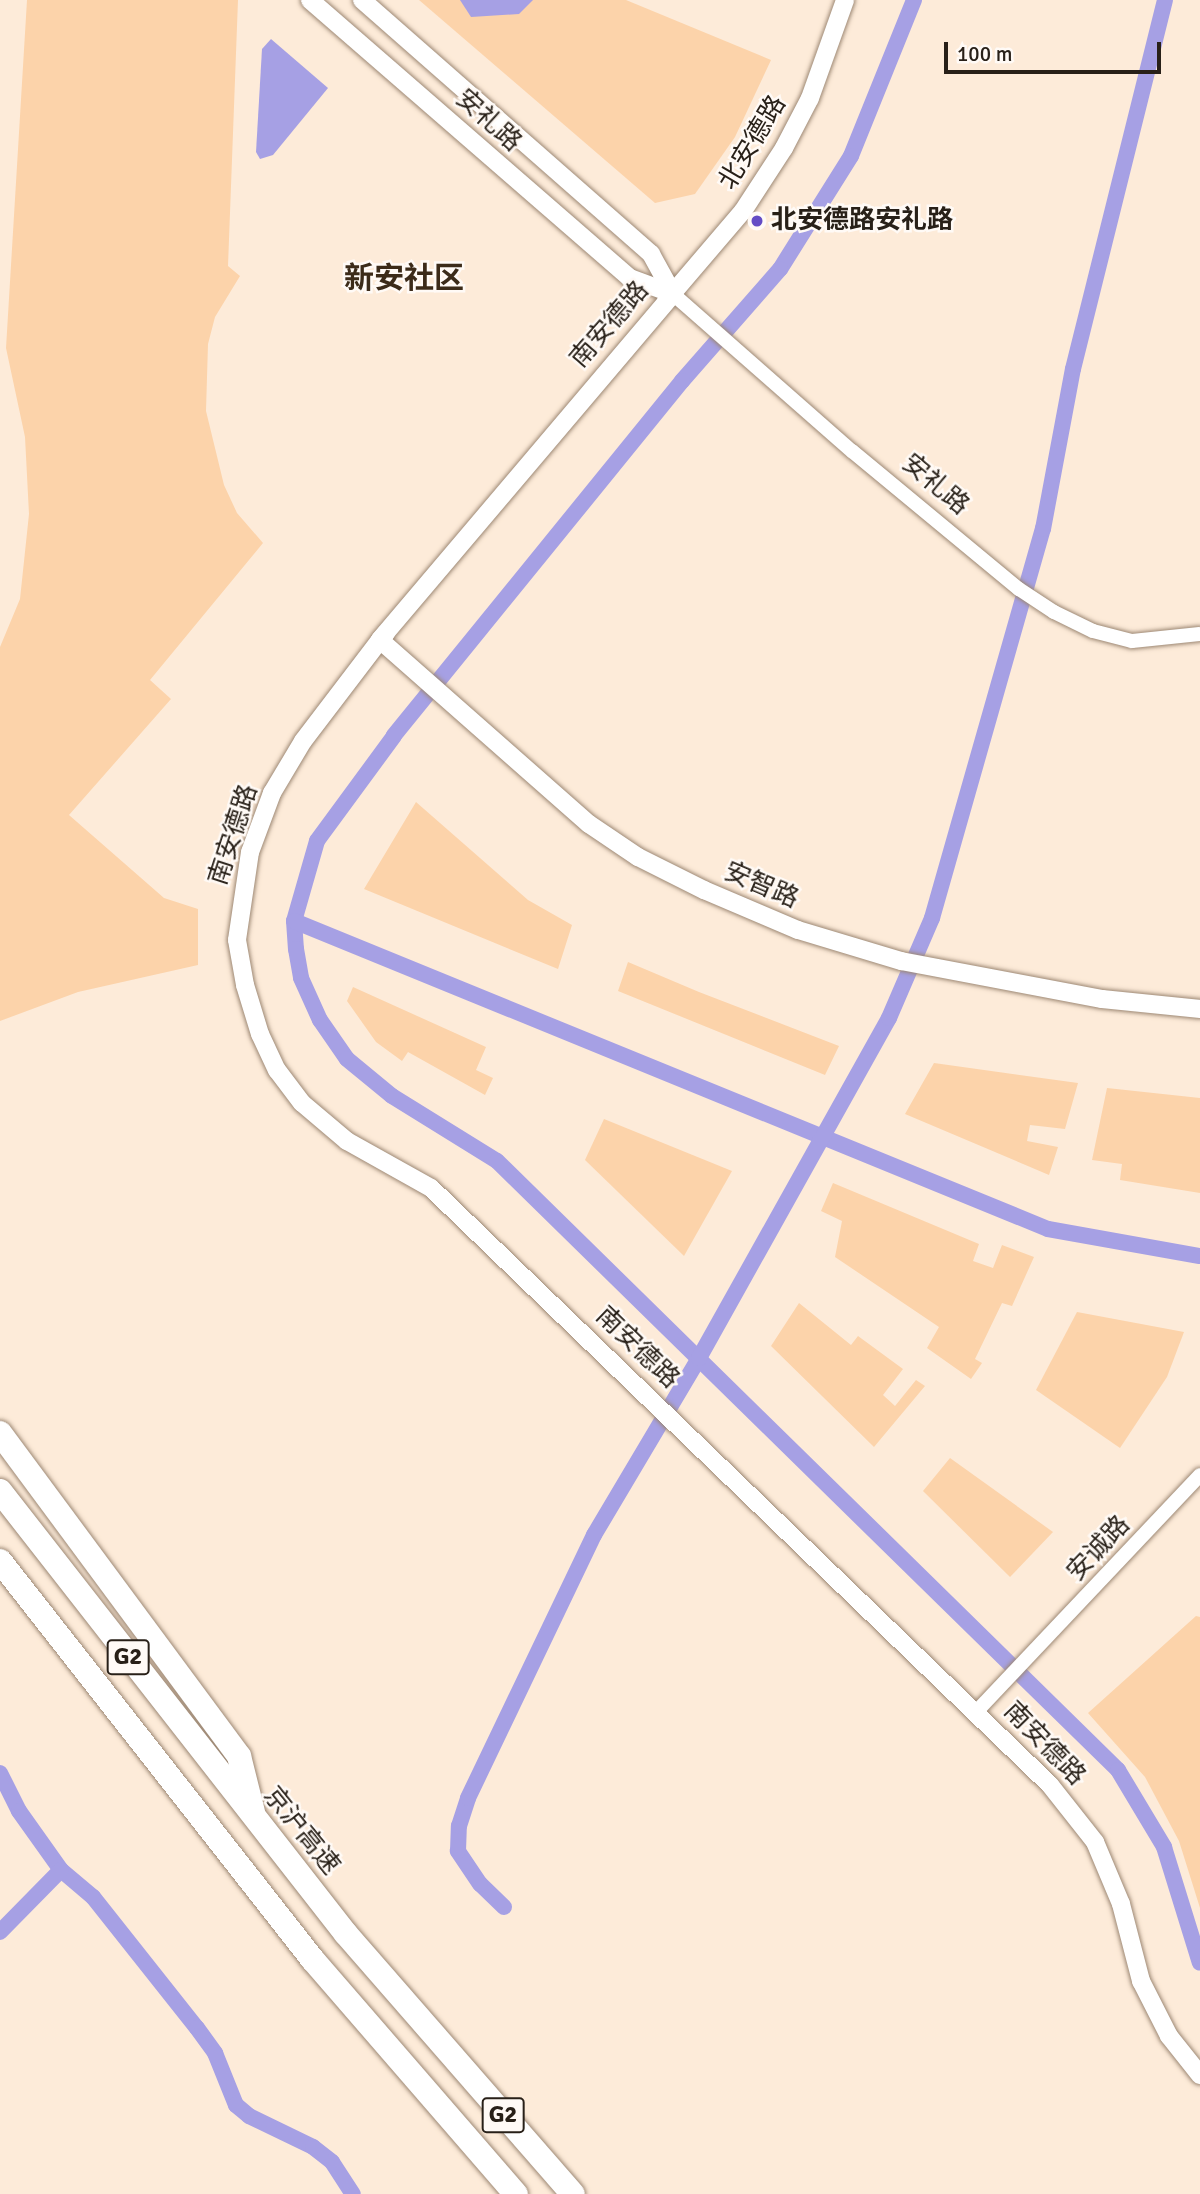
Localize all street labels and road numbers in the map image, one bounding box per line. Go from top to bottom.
street label: 安礼路 [449,83,527,159]
street label: 北安德路 [713,90,793,196]
street label: 南安德路 [564,276,656,374]
street label: 安礼路 [895,448,975,522]
street label: 南安德路 [203,781,265,889]
street label: 安智路 [719,856,803,916]
street label: 南安德路 [589,1301,685,1395]
street label: 安诚路 [1061,1510,1137,1588]
road number: G2 [105,1637,151,1678]
street label: 南安德路 [997,1696,1091,1792]
street label: 京沪高速 [256,1781,346,1881]
road number: G2 [480,2094,526,2136]

